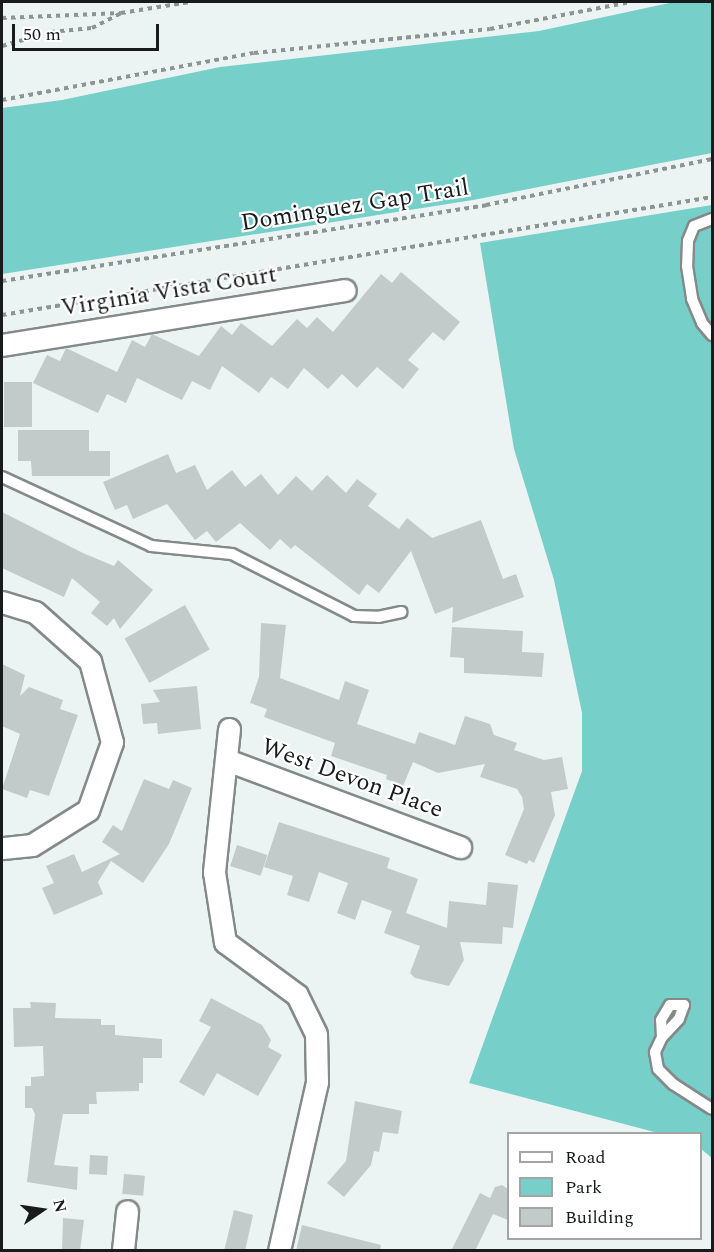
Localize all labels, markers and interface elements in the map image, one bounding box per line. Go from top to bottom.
scale bar [15,12,162,50]
text: 50 m [23,21,61,48]
street label: Dominguez Gap Trail [239,174,471,238]
street label: Virginia Vista Court [59,261,279,323]
street label: West Devon Place [257,733,447,825]
legend [507,1132,702,1240]
text: Road [565,1144,606,1171]
text: Park [565,1174,602,1201]
north arrow [12,1180,72,1240]
text: N [46,1197,73,1215]
text: Building [565,1204,634,1231]

